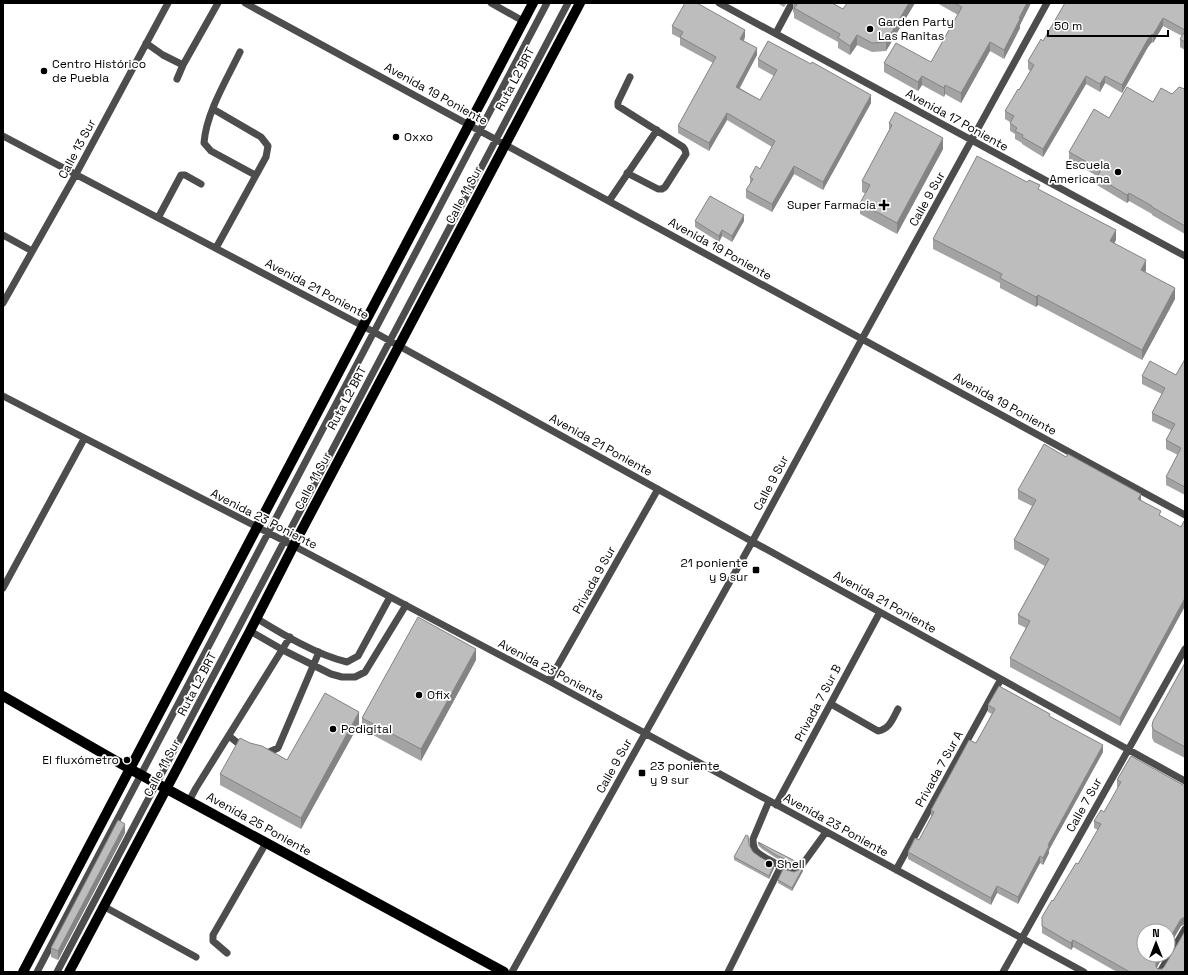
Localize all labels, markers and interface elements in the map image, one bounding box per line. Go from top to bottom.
scale bar [1048,12,1168,38]
place label: Garden Party Las Ranitas [878,14,954,44]
text: 50 m [1054,18,1082,34]
marker: Garden Party Las Ranitas [865,24,875,34]
street label: Ruta L2 BRT [492,44,538,114]
place label: Centro Histórico de Puebla [52,56,146,86]
street label: Avenida 19 Poniente [382,59,490,129]
marker: Centro Histórico de Puebla [39,66,49,76]
street label: Avenida 17 Poniente [903,85,1011,155]
street label: Calle 13 Sur [55,116,100,182]
place label: Oxxo [404,129,433,145]
marker: Oxxo [391,132,401,142]
place label: Escuela Americana [1049,157,1110,187]
street label: Calle 11 Sur [442,163,486,227]
marker: Escuela Americana [1113,167,1123,177]
street label: Calle 9 Sur [905,168,949,229]
place label: Super Farmacia [787,197,876,213]
marker: Super Farmacia [879,200,889,210]
street label: Avenida 19 Poniente [666,214,774,284]
street label: Avenida 21 Poniente [262,255,372,323]
street label: Ruta L2 BRT [324,363,370,433]
street label: Avenida 19 Poniente [951,369,1059,439]
street label: Avenida 21 Poniente [547,410,655,480]
street label: Calle 11 Sur [291,449,335,513]
street label: Calle 9 Sur [750,452,792,513]
street label: Avenida 23 Poniente [208,485,320,553]
street label: Privada 9 Sur [569,543,619,617]
place label: 21 poniente y 9 sur [681,555,748,585]
marker: 21 poniente y 9 sur [751,565,761,575]
street label: Avenida 21 Poniente [831,567,939,637]
street label: Avenida 23 Poniente [495,635,607,705]
street label: Ruta L2 BRT [174,649,220,719]
street label: Privada 7 Sur B [791,661,845,745]
place label: Ofix [427,687,450,703]
marker: Ofix [414,690,424,700]
place label: Pcdigital [341,721,392,737]
marker: Pcdigital [328,724,338,734]
street label: Privada 7 Sur A [911,728,967,810]
street label: Calle 9 Sur [592,735,636,796]
street label: Calle 11 Sur [140,736,184,800]
place label: El fluxómetro [42,752,119,768]
marker: El fluxómetro [122,755,132,765]
place label: 23 poniente y 9 sur [650,758,720,788]
marker: 23 poniente y 9 sur [637,768,647,778]
street label: Calle 7 Sur [1063,775,1106,835]
street label: Avenida 25 Poniente [204,788,314,860]
street label: Avenida 23 Poniente [781,789,891,861]
place label: Shell [777,856,805,872]
marker: Shell [764,859,774,869]
north arrow [1136,923,1176,963]
text: N [1152,926,1160,940]

